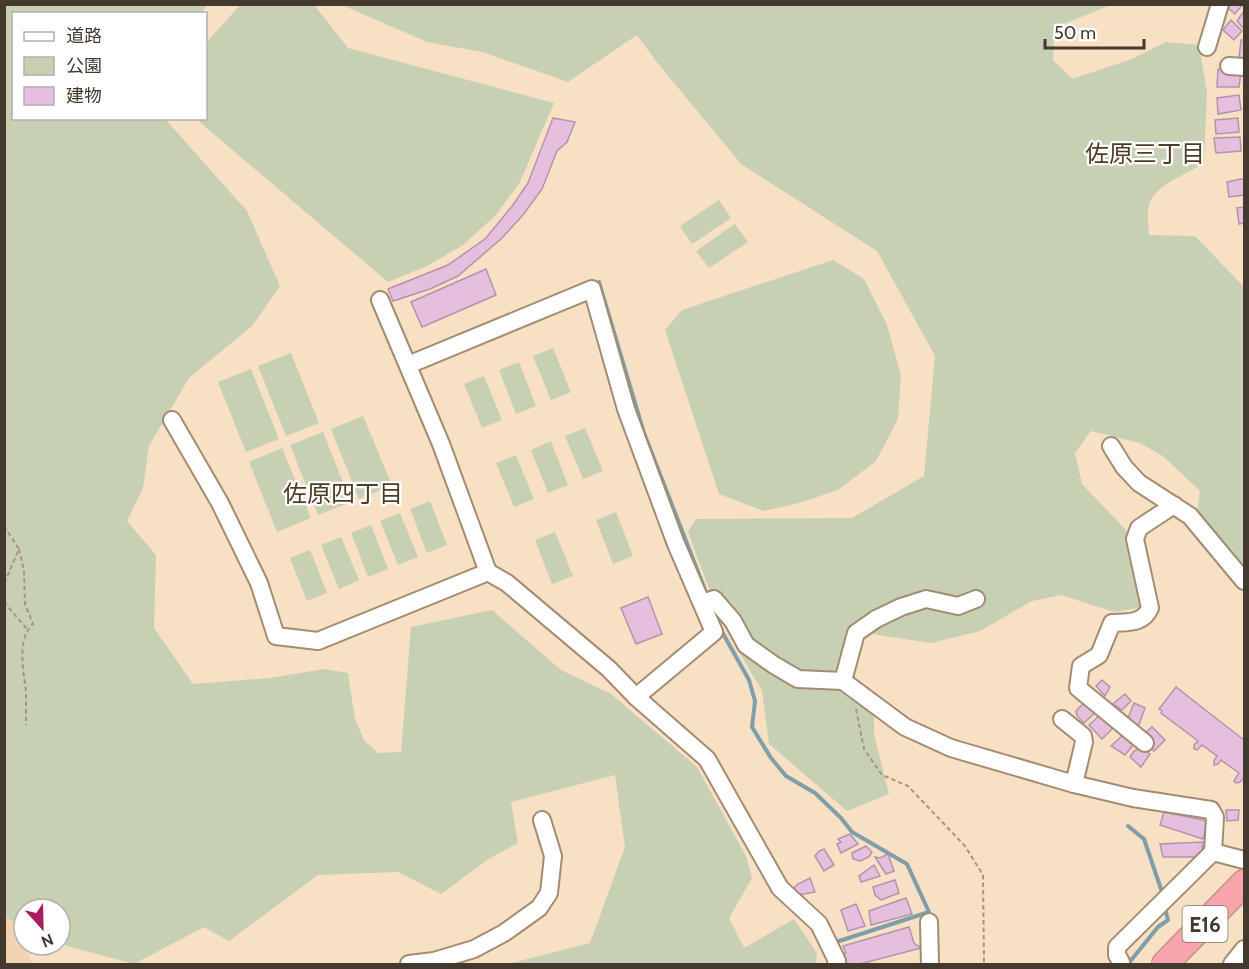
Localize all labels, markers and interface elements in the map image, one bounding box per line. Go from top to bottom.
legend [12,12,207,120]
scale bar [1045,12,1144,50]
text: 50 m [1054,22,1096,44]
text: 道路 [66,25,102,47]
text: 公園 [66,55,102,77]
text: 建物 [66,85,102,107]
district label: 佐原三丁目 [1085,139,1205,168]
district label: 佐原四丁目 [283,479,403,508]
north arrow [12,897,72,957]
road number: E16 [1182,906,1228,942]
text: N [39,930,56,951]

